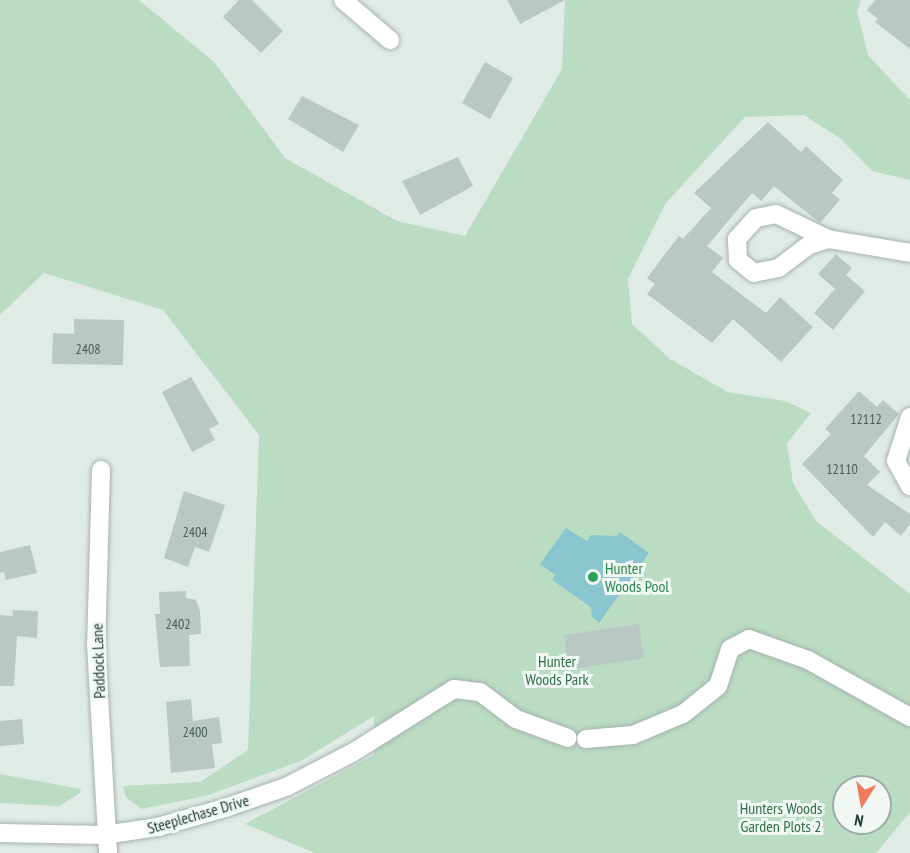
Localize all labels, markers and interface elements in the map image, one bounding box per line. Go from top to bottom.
house number: 2408 [75,341,101,357]
house number: 12112 [850,411,882,427]
house number: 12110 [826,461,858,477]
house number: 2404 [182,524,208,540]
place label: Hunter Woods Pool [605,558,669,596]
marker: Hunter Woods Pool [586,570,600,584]
house number: 2402 [165,616,191,632]
street label: Paddock Lane [87,623,109,699]
park label: Hunter Woods Park [525,651,589,689]
house number: 2400 [182,724,208,740]
north arrow [832,775,892,835]
street label: Steeplechase Drive [145,790,251,838]
park label: Hunters Woods Garden Plots 2 [740,798,822,836]
text: N [853,810,865,831]

